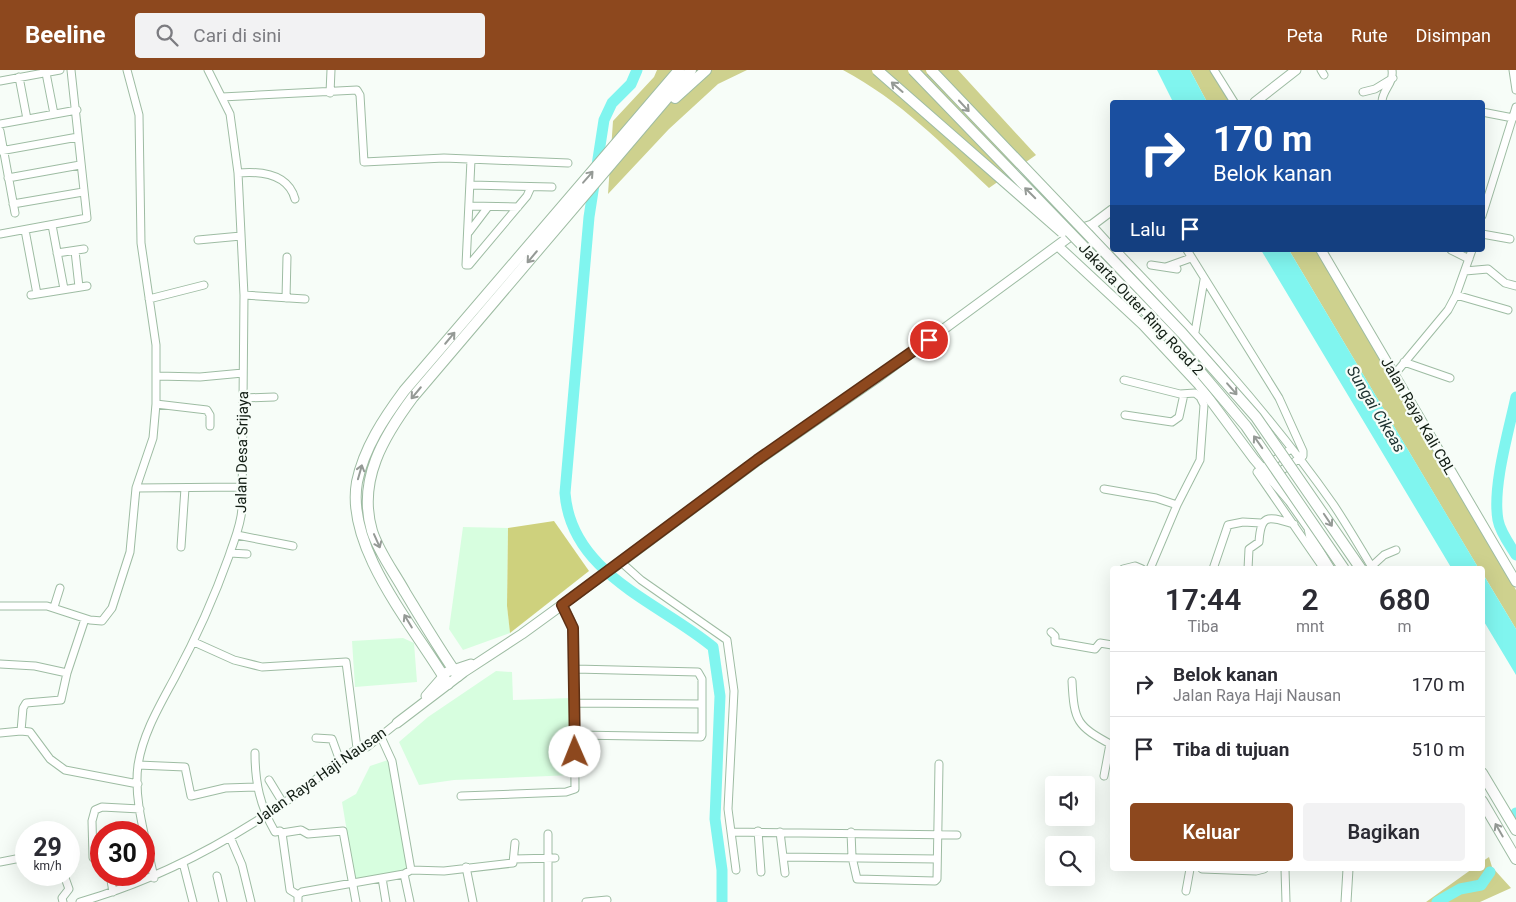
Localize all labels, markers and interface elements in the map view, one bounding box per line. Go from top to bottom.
search box [135,13,485,58]
text: Beeline [25,21,105,49]
icon: search [153,21,181,49]
text: Cari di sini [193,24,281,47]
text: Peta [1287,25,1323,46]
text: Rute [1351,25,1388,46]
text: Disimpan [1416,25,1491,46]
one-way arrow [890,81,903,93]
one-way arrow [958,99,970,112]
text: 170 m [1213,119,1312,160]
icon: right [1130,120,1195,185]
text: Belok kanan [1213,161,1332,186]
one-way arrow [582,170,594,183]
one-way arrow [1025,187,1037,199]
icon: arrive [1176,215,1204,243]
text: Lalu [1130,218,1166,241]
street label: Jakarta Outer Ring Road 2 [1075,239,1207,379]
one-way arrow [527,250,538,263]
pin [908,319,950,361]
icon: arrive [915,326,943,354]
one-way arrow [444,331,455,344]
street label: Jalan Raya Kali CBL [1377,354,1459,478]
water label: Sungai Cikeas [1343,362,1409,456]
one-way arrow [1226,383,1237,396]
one-way arrow [411,387,422,400]
street label: Jalan Desa Srijaya [232,391,252,513]
one-way arrow [1253,435,1263,449]
one-way arrow [356,464,366,480]
one-way arrow [1323,513,1333,527]
one-way arrow [372,533,382,548]
text: 17:44 [1165,582,1241,617]
text: 2 [1302,582,1319,617]
text: 680 [1379,582,1430,617]
one-way arrow [403,614,413,628]
text: Tiba [1187,617,1219,636]
text: mnt [1296,617,1324,636]
text: m [1398,617,1412,636]
text: Belok kanan [1173,663,1278,686]
icon: right [1130,670,1158,698]
text: 170 m [1412,673,1465,696]
text: Jalan Raya Haji Nausan [1173,686,1341,705]
street label: Jalan Raya Haji Nausan [250,723,390,829]
position arrow [548,725,600,777]
icon: arrive [1130,735,1158,763]
text: Tiba di tujuan [1173,738,1289,761]
text: 510 m [1412,738,1465,761]
map controls [1045,776,1095,886]
button: sound [1045,776,1095,826]
button: Keluar [1130,803,1293,861]
button: Bagikan [1303,803,1465,861]
speed limit sign: 30 [90,821,155,886]
one-way arrow [1494,824,1504,838]
text: 29 [33,833,62,862]
button: search [1045,836,1095,886]
text: km/h [33,859,62,873]

